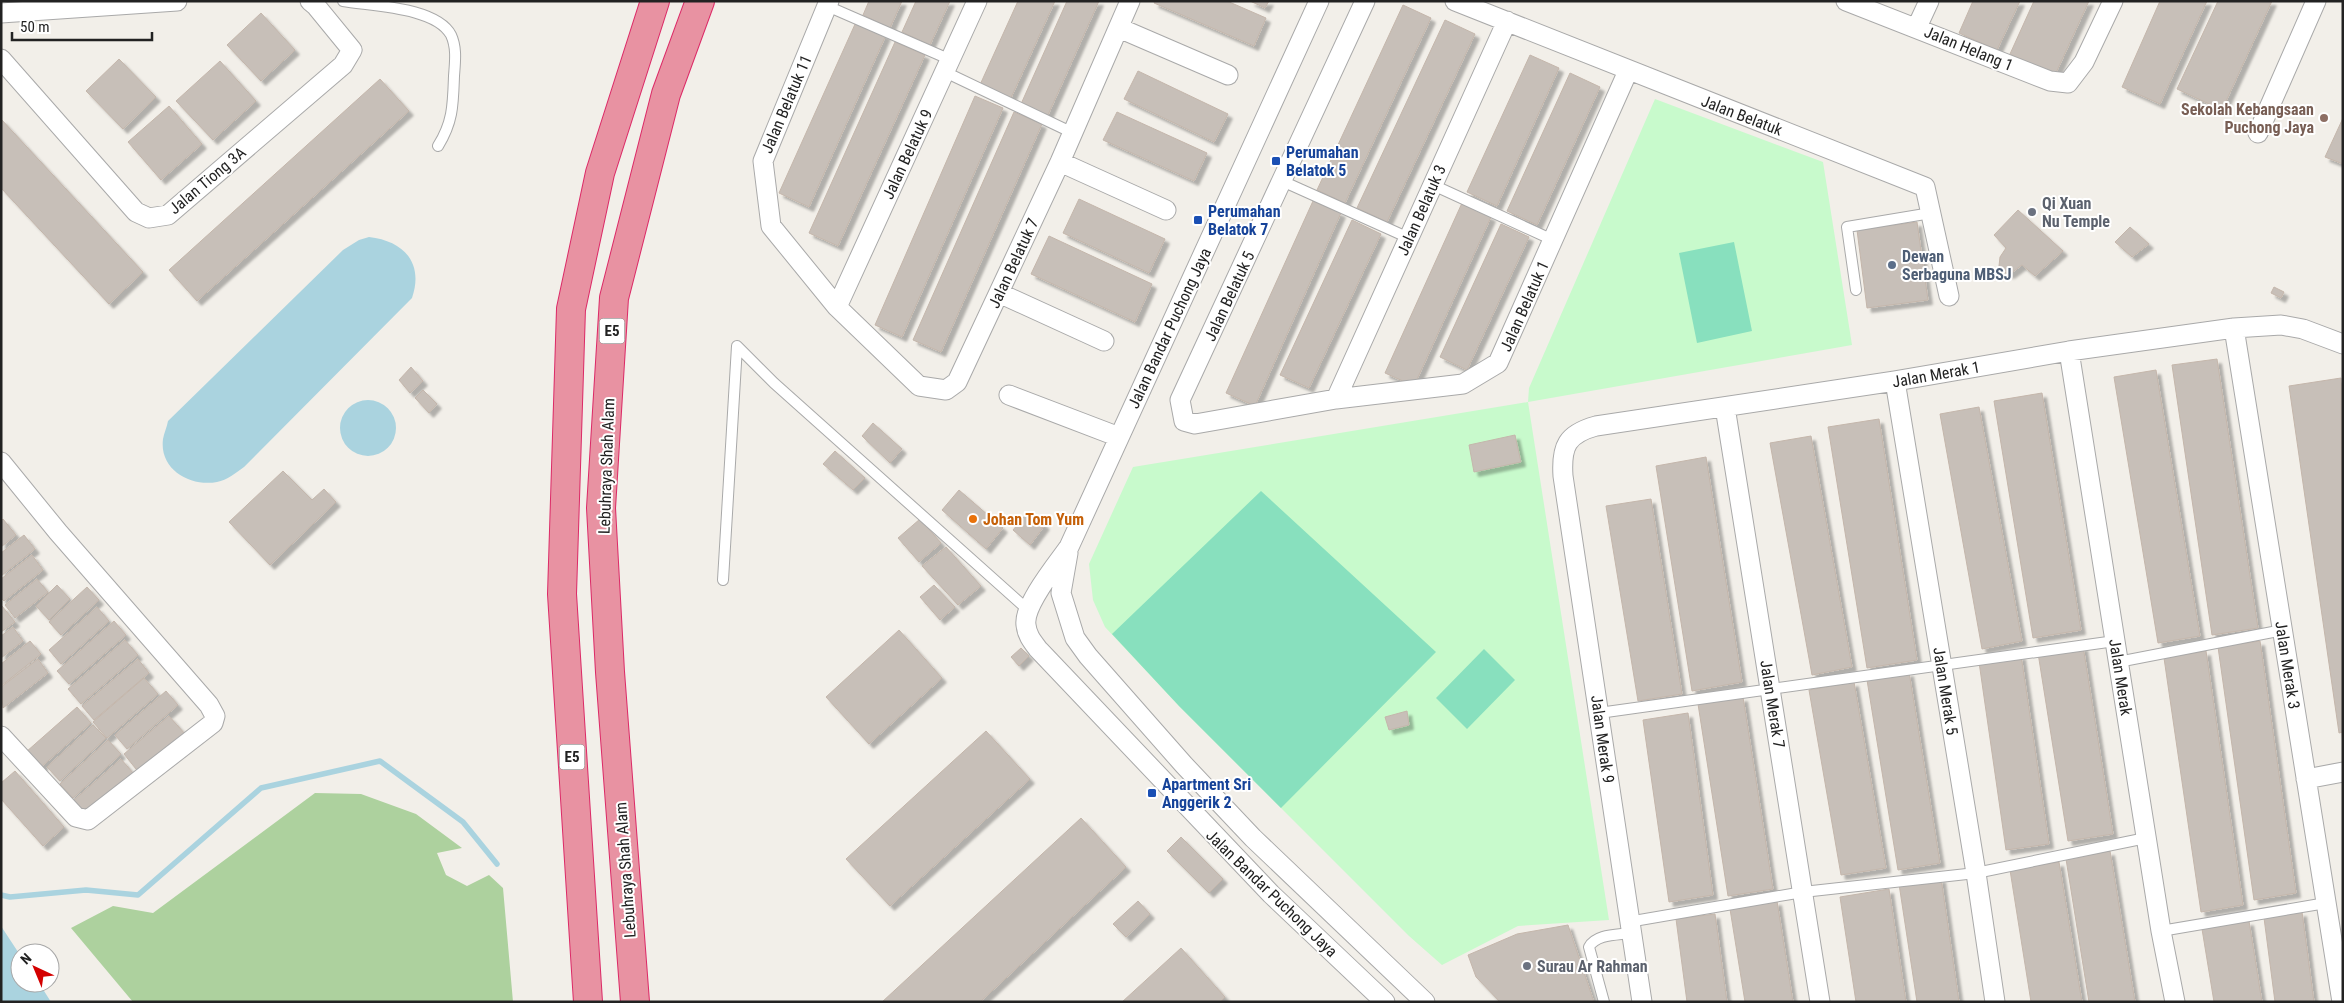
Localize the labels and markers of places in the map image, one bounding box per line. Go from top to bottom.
place label: Sekolah Kebangsaan Puchong Jaya [2181,100,2314,137]
marker: Sekolah Kebangsaan Puchong Jaya [2318,112,2330,124]
place label: Perumahan Belatok 5 [1286,143,1359,180]
marker: Perumahan Belatok 5 [1270,155,1282,167]
place label: Qi Xuan Nu Temple [2042,194,2110,231]
place label: Perumahan Belatok 7 [1208,202,1281,239]
marker: Qi Xuan Nu Temple [2026,206,2038,218]
marker: Perumahan Belatok 7 [1192,214,1204,226]
place label: Dewan Serbaguna MBSJ [1902,247,2012,284]
marker: Dewan Serbaguna MBSJ [1886,259,1898,271]
place label: Johan Tom Yum [983,510,1084,529]
marker: Johan Tom Yum [967,513,979,525]
place label: Apartment Sri Anggerik 2 [1162,775,1251,812]
marker: Apartment Sri Anggerik 2 [1146,787,1158,799]
place label: Surau Ar Rahman [1537,957,1648,976]
marker: Surau Ar Rahman [1521,960,1533,972]

